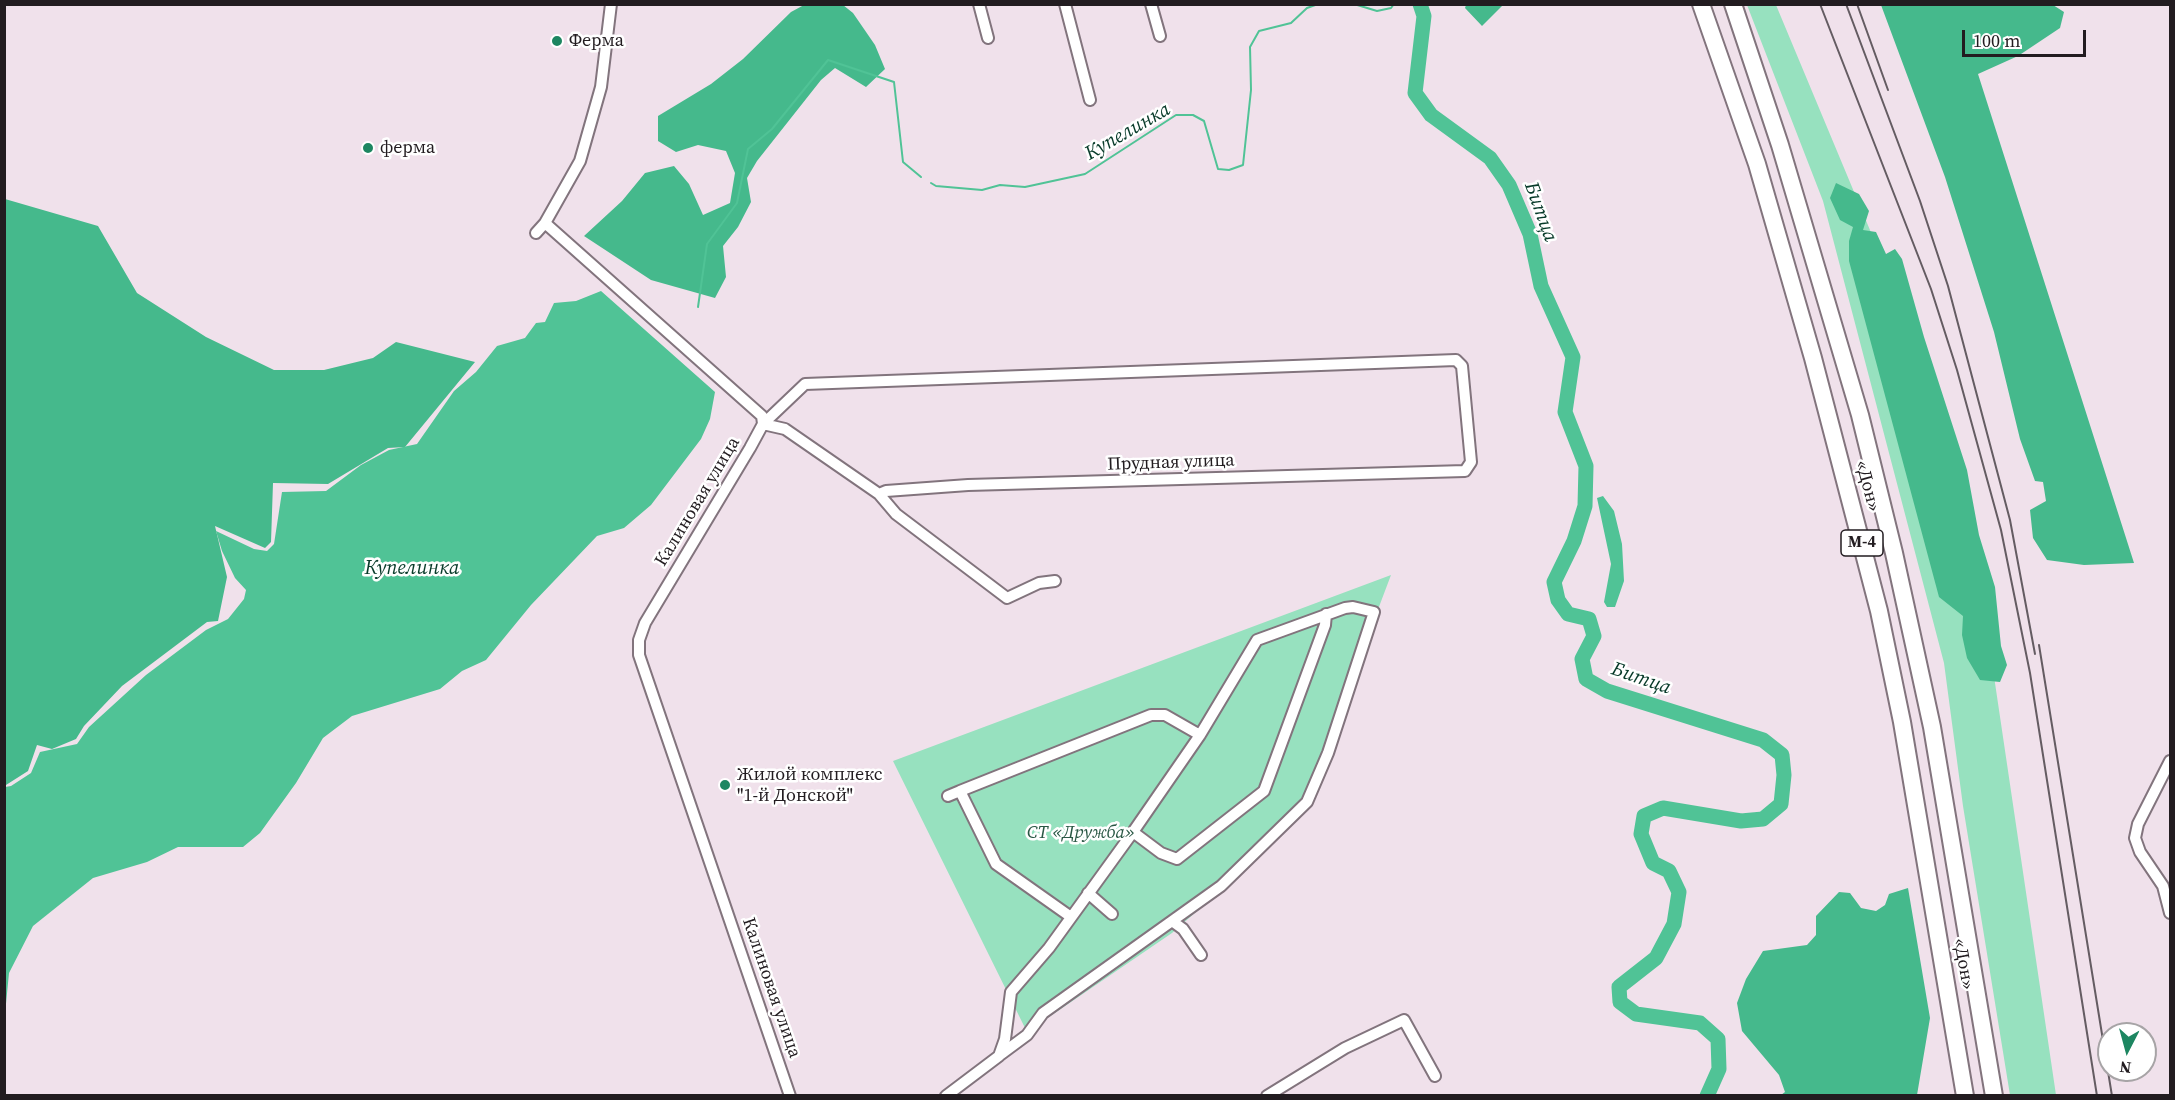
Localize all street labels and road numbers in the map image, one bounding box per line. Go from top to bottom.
street label: Калиновая улица [651,433,745,571]
street label: Прудная улица [1107,450,1235,476]
street label: «Дон» [1850,459,1884,513]
road number: М-4 [1841,530,1883,556]
street label: Калиновая улица [737,915,805,1061]
street label: «Дон» [1948,937,1978,991]

